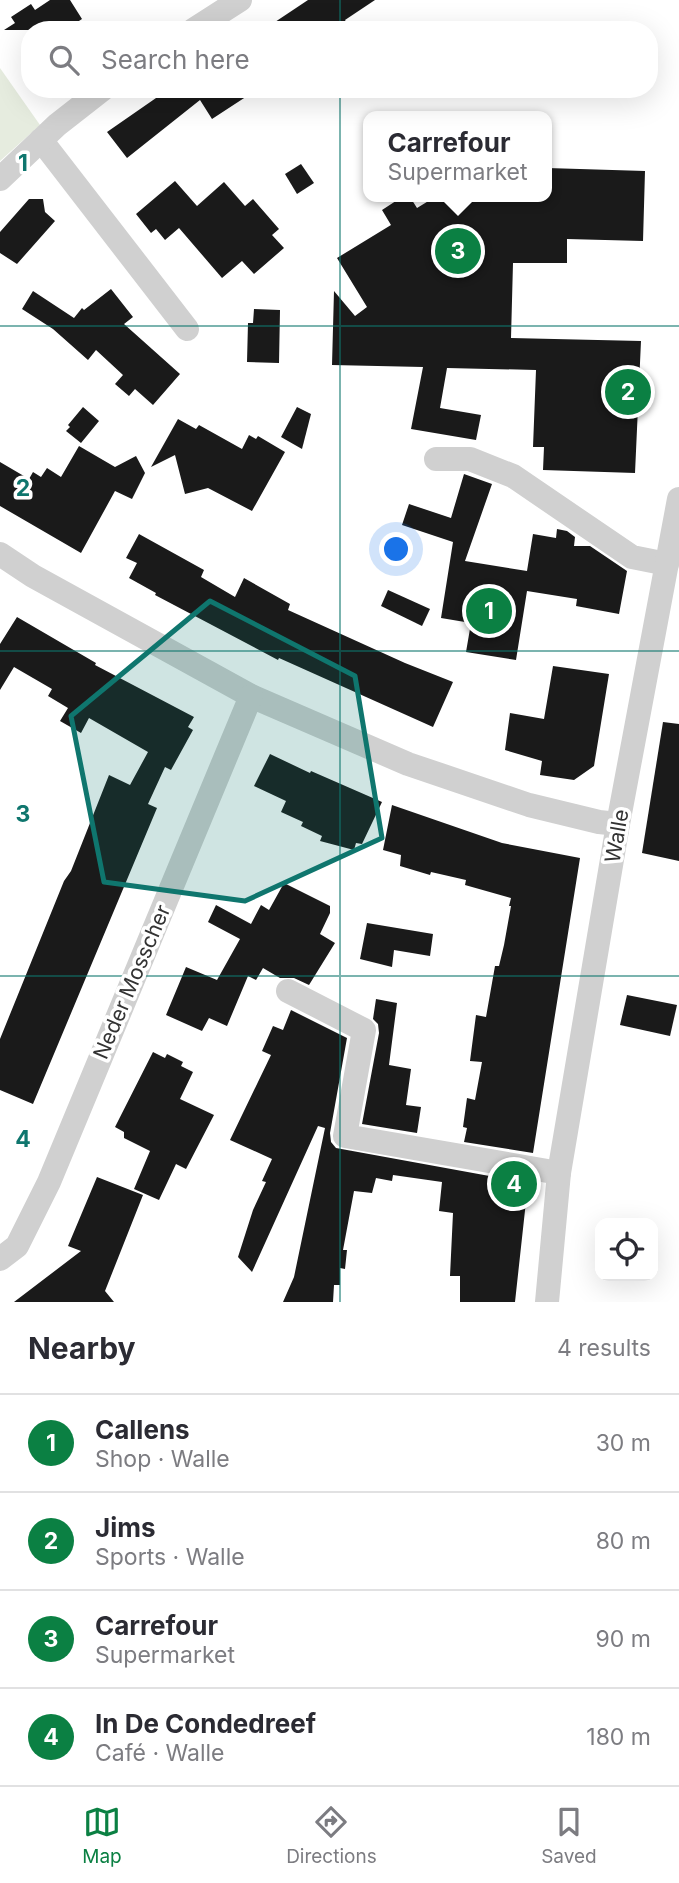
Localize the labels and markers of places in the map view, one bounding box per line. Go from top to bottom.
pin: 3 [435,225,481,277]
pin: 2 [605,366,651,418]
pin: 1 [466,585,512,637]
pin: 4 [491,1158,537,1210]

